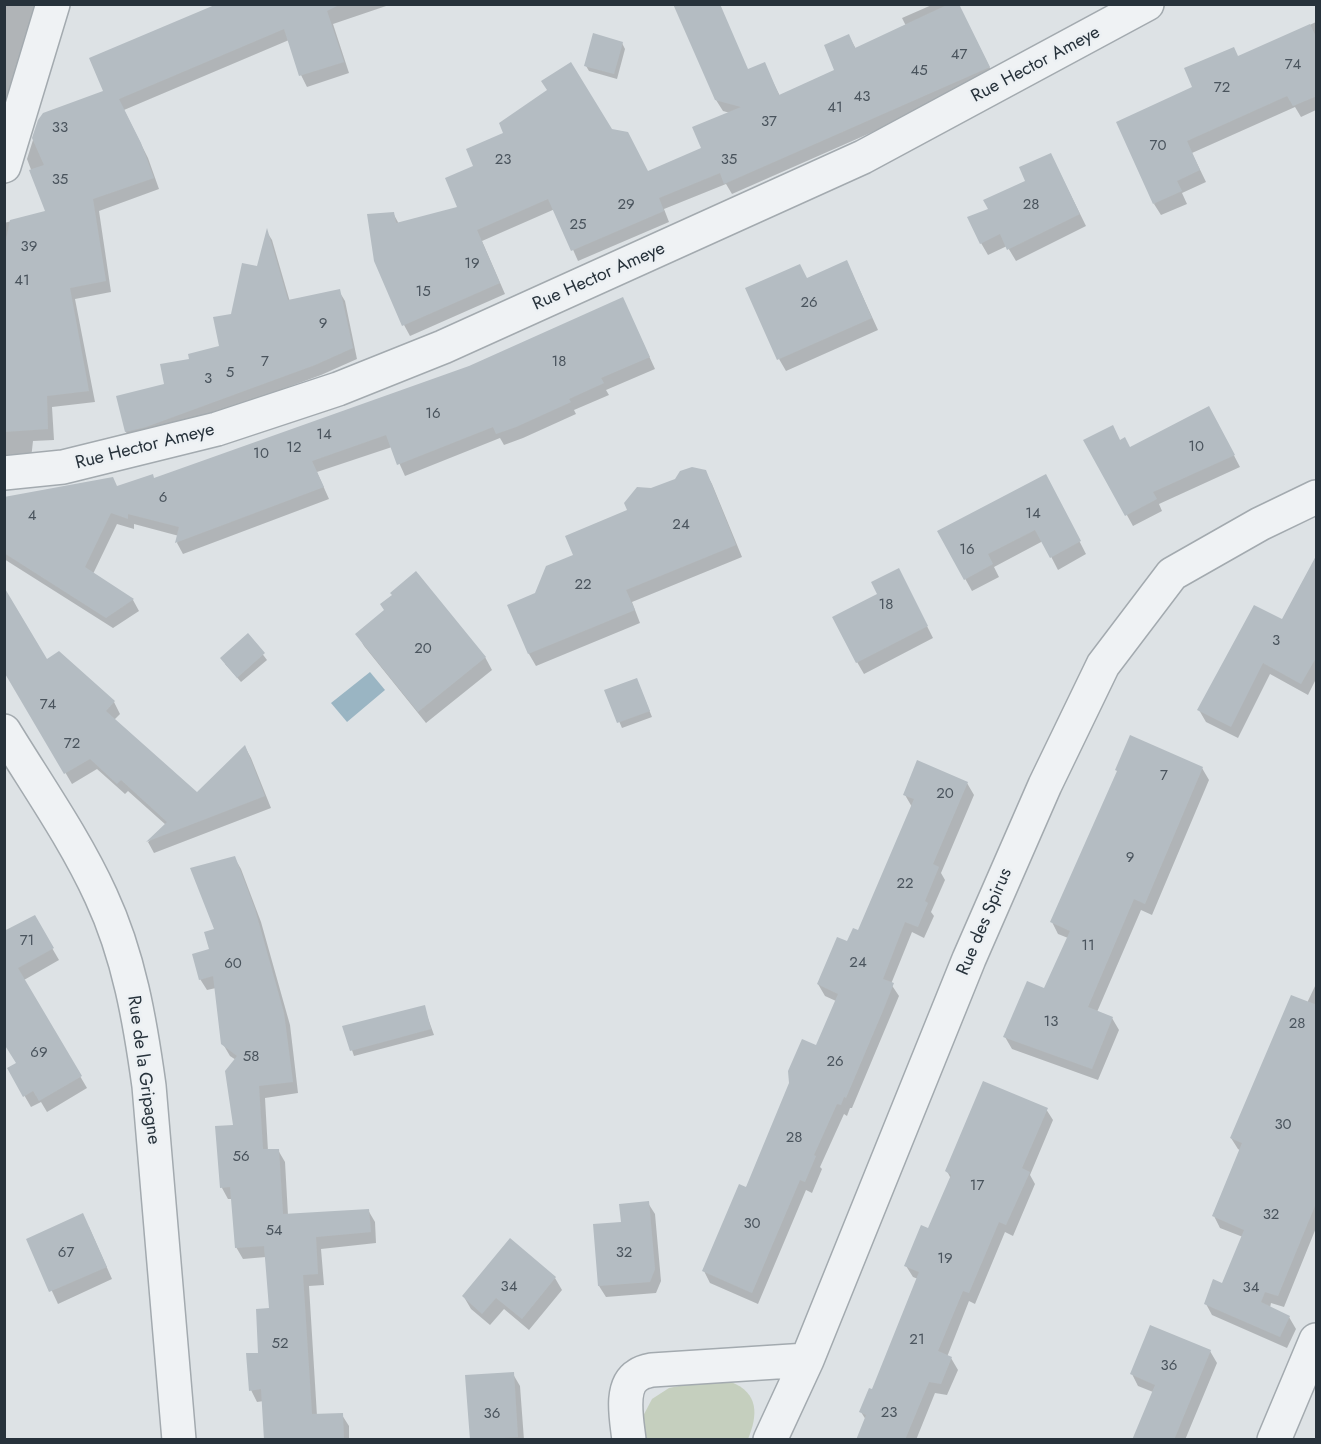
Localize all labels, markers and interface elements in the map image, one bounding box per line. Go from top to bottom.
street label: Rue Hector Ameye [968,22,1104,108]
house number: 47 [951,46,967,64]
house number: 74 [1285,56,1301,74]
house number: 45 [910,62,928,80]
house number: 72 [1214,79,1230,97]
house number: 43 [854,88,870,106]
house number: 41 [827,99,843,117]
house number: 37 [761,113,777,131]
house number: 33 [52,119,68,137]
house number: 70 [1150,137,1166,155]
house number: 23 [495,151,511,169]
house number: 35 [721,151,737,169]
house number: 35 [52,171,68,189]
house number: 29 [617,196,635,214]
house number: 28 [1023,196,1039,214]
house number: 25 [570,216,586,234]
house number: 39 [21,238,37,256]
street label: Rue Hector Ameye [530,238,668,316]
house number: 19 [464,255,480,273]
house number: 41 [14,272,30,290]
house number: 15 [415,283,431,301]
house number: 26 [800,294,818,312]
house number: 9 [319,315,327,333]
house number: 7 [261,353,269,371]
house number: 18 [552,353,566,371]
house number: 5 [226,364,234,382]
house number: 3 [204,370,212,388]
house number: 16 [425,405,441,423]
street label: Rue Hector Ameye [73,419,217,475]
house number: 14 [316,426,332,444]
house number: 10 [1188,438,1204,456]
house number: 12 [286,439,302,457]
house number: 10 [253,445,269,463]
house number: 6 [159,489,167,507]
house number: 14 [1025,505,1041,523]
house number: 4 [28,507,36,525]
house number: 24 [672,516,690,534]
house number: 16 [959,541,975,559]
house number: 22 [574,576,592,594]
house number: 18 [879,596,893,614]
house number: 3 [1272,632,1280,650]
house number: 20 [414,640,432,658]
house number: 74 [40,696,56,714]
house number: 72 [64,735,80,753]
house number: 7 [1160,767,1168,785]
house number: 20 [936,785,954,803]
house number: 9 [1126,849,1134,867]
street label: Rue des Spirus [953,865,1017,979]
house number: 22 [896,875,914,893]
house number: 71 [20,932,34,950]
house number: 11 [1081,937,1095,955]
house number: 24 [849,954,867,972]
house number: 60 [224,955,242,973]
street label: Rue de la Gripagne [122,994,164,1146]
house number: 13 [1044,1013,1058,1031]
house number: 28 [1289,1015,1305,1033]
house number: 69 [30,1044,48,1062]
house number: 58 [243,1048,259,1066]
house number: 26 [826,1053,844,1071]
house number: 30 [1274,1116,1292,1134]
house number: 28 [786,1129,802,1147]
house number: 56 [232,1148,250,1166]
house number: 17 [970,1177,984,1195]
house number: 32 [1263,1206,1279,1224]
house number: 30 [743,1215,761,1233]
house number: 54 [265,1222,283,1240]
house number: 67 [58,1244,74,1262]
house number: 32 [616,1244,632,1262]
house number: 19 [937,1250,953,1268]
house number: 34 [501,1278,517,1296]
house number: 34 [1243,1279,1259,1297]
house number: 21 [909,1331,925,1349]
house number: 52 [272,1335,288,1353]
house number: 36 [1161,1357,1177,1375]
house number: 23 [881,1404,897,1422]
house number: 36 [484,1405,500,1423]

